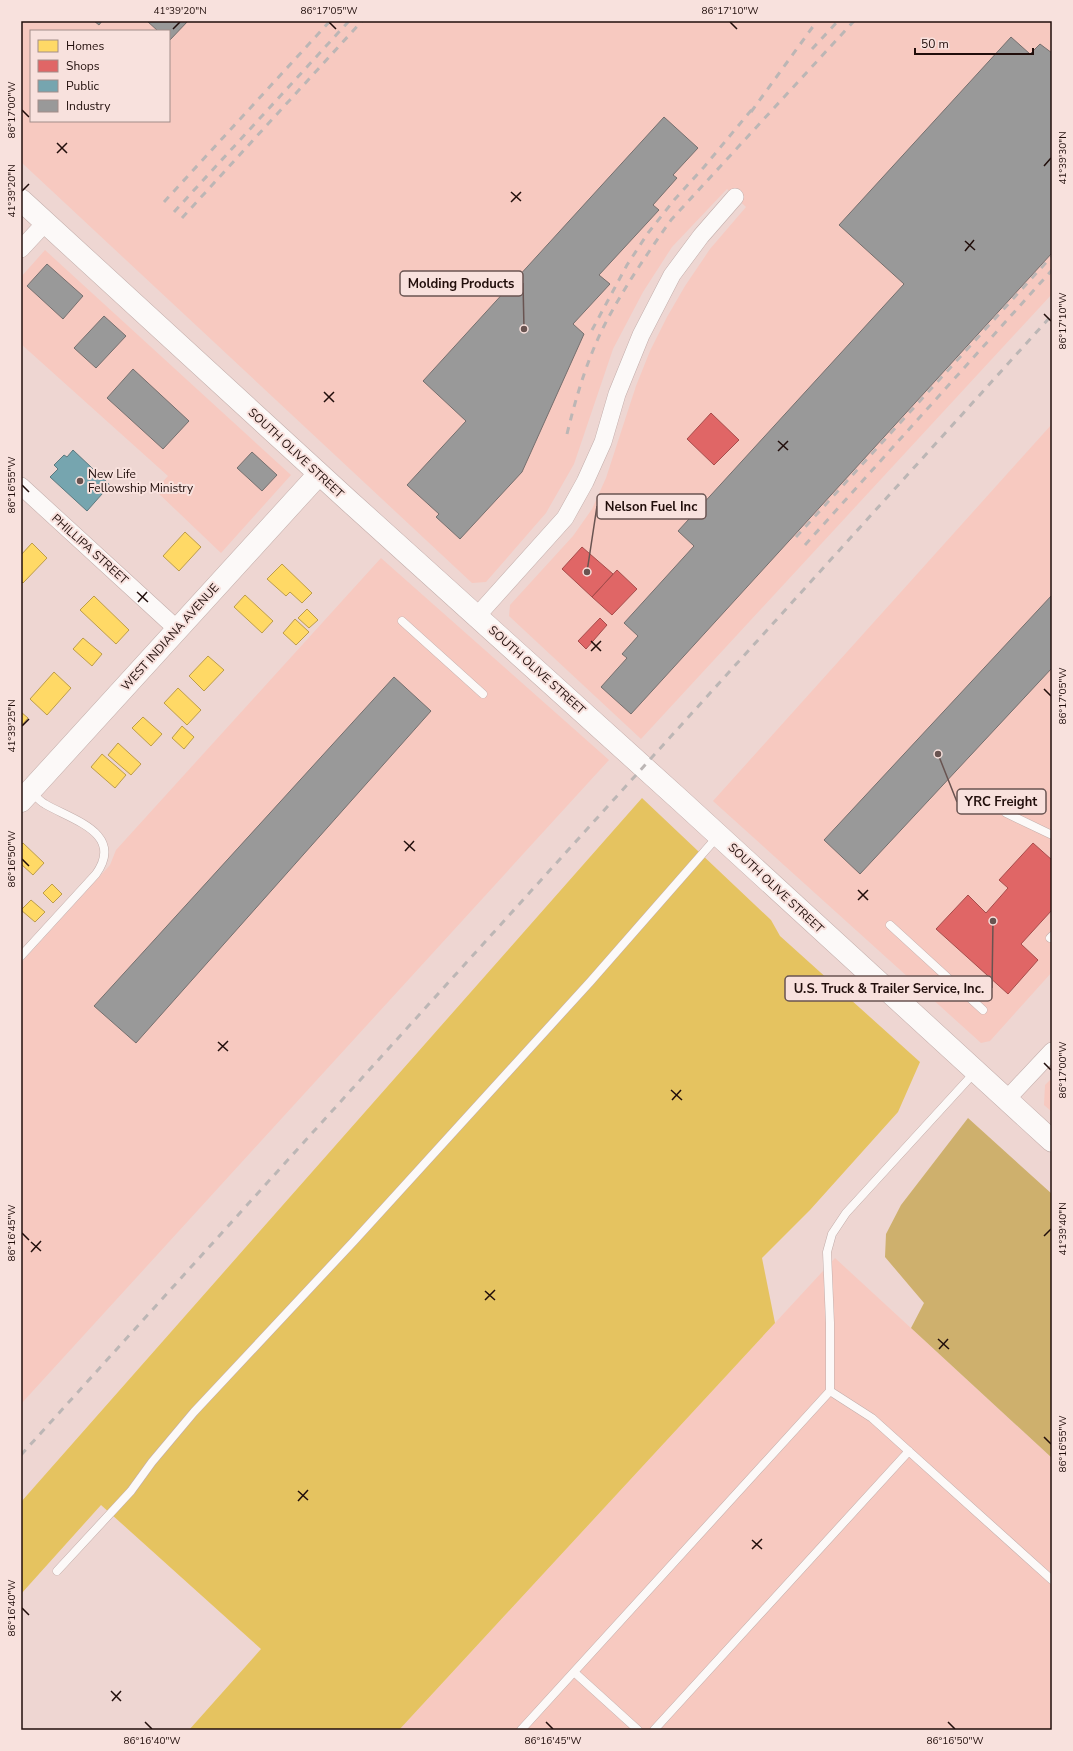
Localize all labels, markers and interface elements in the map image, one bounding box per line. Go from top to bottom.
text: 41°39'20"N [153,4,207,18]
text: 86°17'05"W [301,4,357,18]
text: 86°17'10"W [702,4,758,18]
legend [30,30,170,122]
scale bar [915,30,1033,56]
text: 50 m [921,36,949,52]
text: Homes [66,38,104,54]
text: Shops [66,58,100,74]
text: Public [66,78,100,94]
text: 86°17'00"W [5,82,19,138]
text: Industry [66,98,111,114]
text: 41°39'30"N [1056,131,1070,185]
text: 41°39'20"N [5,164,19,218]
callout: Molding Products [400,271,523,296]
text: Molding Products [408,275,514,293]
text: 86°17'10"W [1056,293,1070,349]
street label: SOUTH OLIVE STREET [245,404,348,502]
text: 86°16'55"W [5,457,19,513]
place label: New Life Fellowship Ministry [88,466,194,496]
marker: New Life Fellowship Ministry [75,476,85,486]
callout: Nelson Fuel Inc [597,494,706,519]
text: Nelson Fuel Inc [605,498,697,516]
street label: PHILLIPA STREET [48,510,132,588]
street label: WEST INDIANA AVENUE [118,580,222,694]
street label: SOUTH OLIVE STREET [485,622,590,718]
text: 86°17'05"W [1056,668,1070,724]
text: 41°39'25"N [5,699,19,753]
callout: YRC Freight [957,789,1046,814]
text: YRC Freight [964,793,1038,811]
text: 86°16'50"W [5,831,19,887]
street label: SOUTH OLIVE STREET [725,839,828,937]
callout: U.S. Truck & Trailer Service, Inc. [785,976,992,1001]
text: U.S. Truck & Trailer Service, Inc. [794,980,984,998]
text: 86°17'00"W [1056,1042,1070,1098]
text: 41°39'40"N [1056,1202,1070,1256]
text: 86°16'45"W [5,1205,19,1261]
text: 86°16'55"W [1056,1416,1070,1472]
text: 86°16'40"W [5,1580,19,1636]
text: 86°16'40"W [124,1734,180,1748]
text: 86°16'45"W [525,1734,581,1748]
text: 86°16'50"W [927,1734,983,1748]

